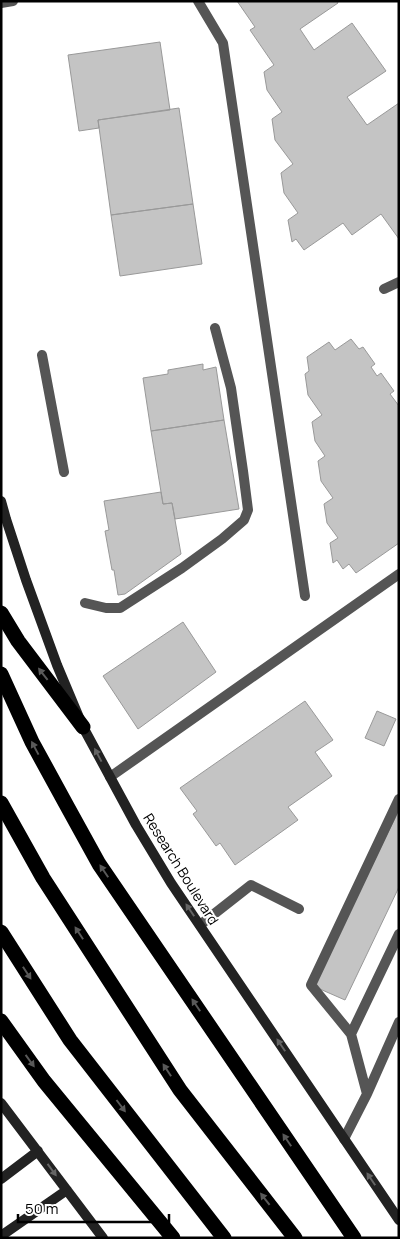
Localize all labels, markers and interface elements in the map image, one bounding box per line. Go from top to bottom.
one-way arrow [37,668,48,681]
one-way arrow [31,741,39,755]
one-way arrow [94,748,102,762]
street label: Research Boulevard [139,809,223,928]
one-way arrow [99,864,109,878]
one-way arrow [185,903,194,917]
one-way arrow [74,927,83,940]
one-way arrow [22,966,32,980]
one-way arrow [191,998,201,1012]
one-way arrow [276,1038,285,1051]
one-way arrow [25,1054,35,1068]
one-way arrow [162,1063,172,1076]
one-way arrow [116,1099,126,1113]
one-way arrow [282,1133,292,1146]
one-way arrow [46,1163,57,1176]
one-way arrow [367,1173,376,1186]
scale bar [18,1192,169,1224]
one-way arrow [259,1193,270,1206]
text: 50 m [25,1198,59,1219]

